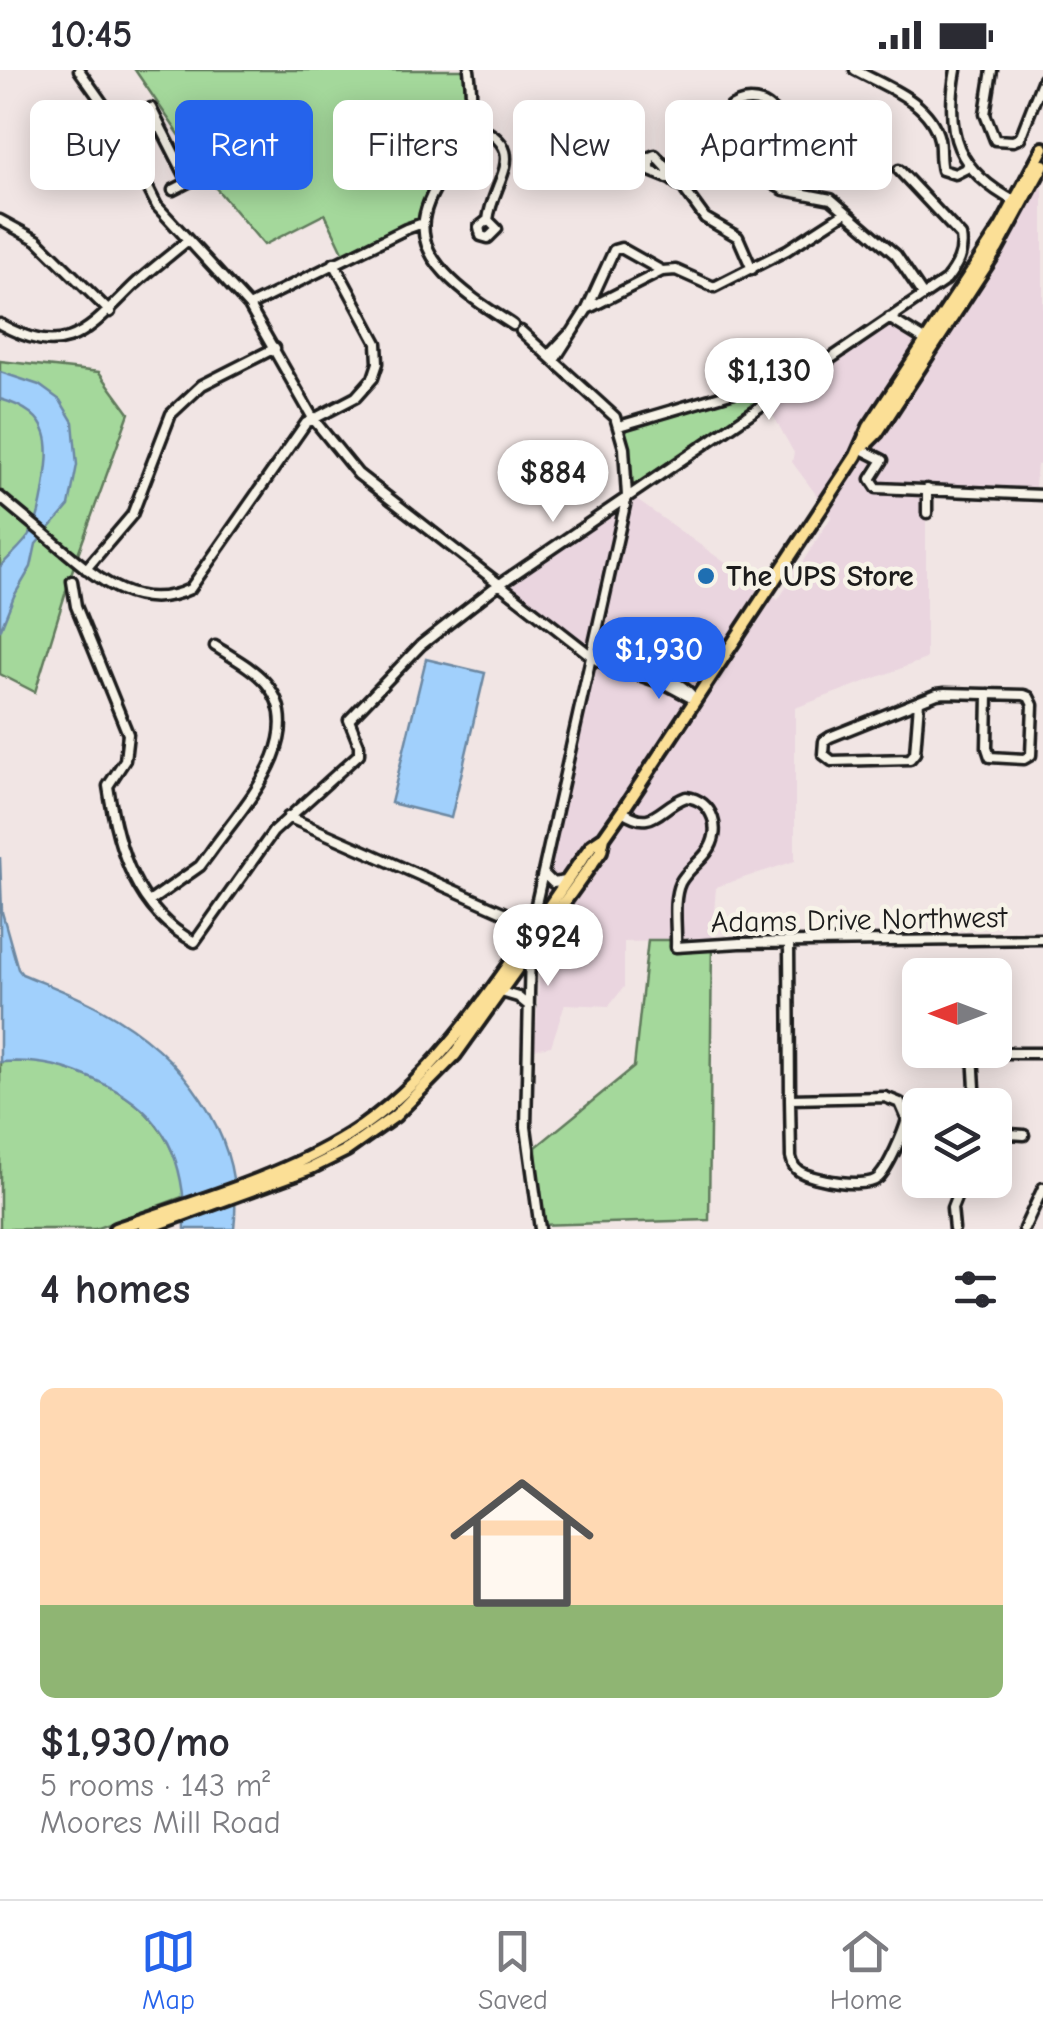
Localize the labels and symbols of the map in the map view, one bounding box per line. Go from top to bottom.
pin: $1,130 [688,338,850,423]
pin: $884 [494,440,612,525]
place label: The UPS Store [726,559,914,594]
marker: The UPS Store [695,565,717,587]
pin: $1,930 [578,617,740,702]
street label: Adams Drive Northwest [711,900,1009,940]
pin: $924 [489,904,607,989]
north arrow [902,958,1012,1068]

